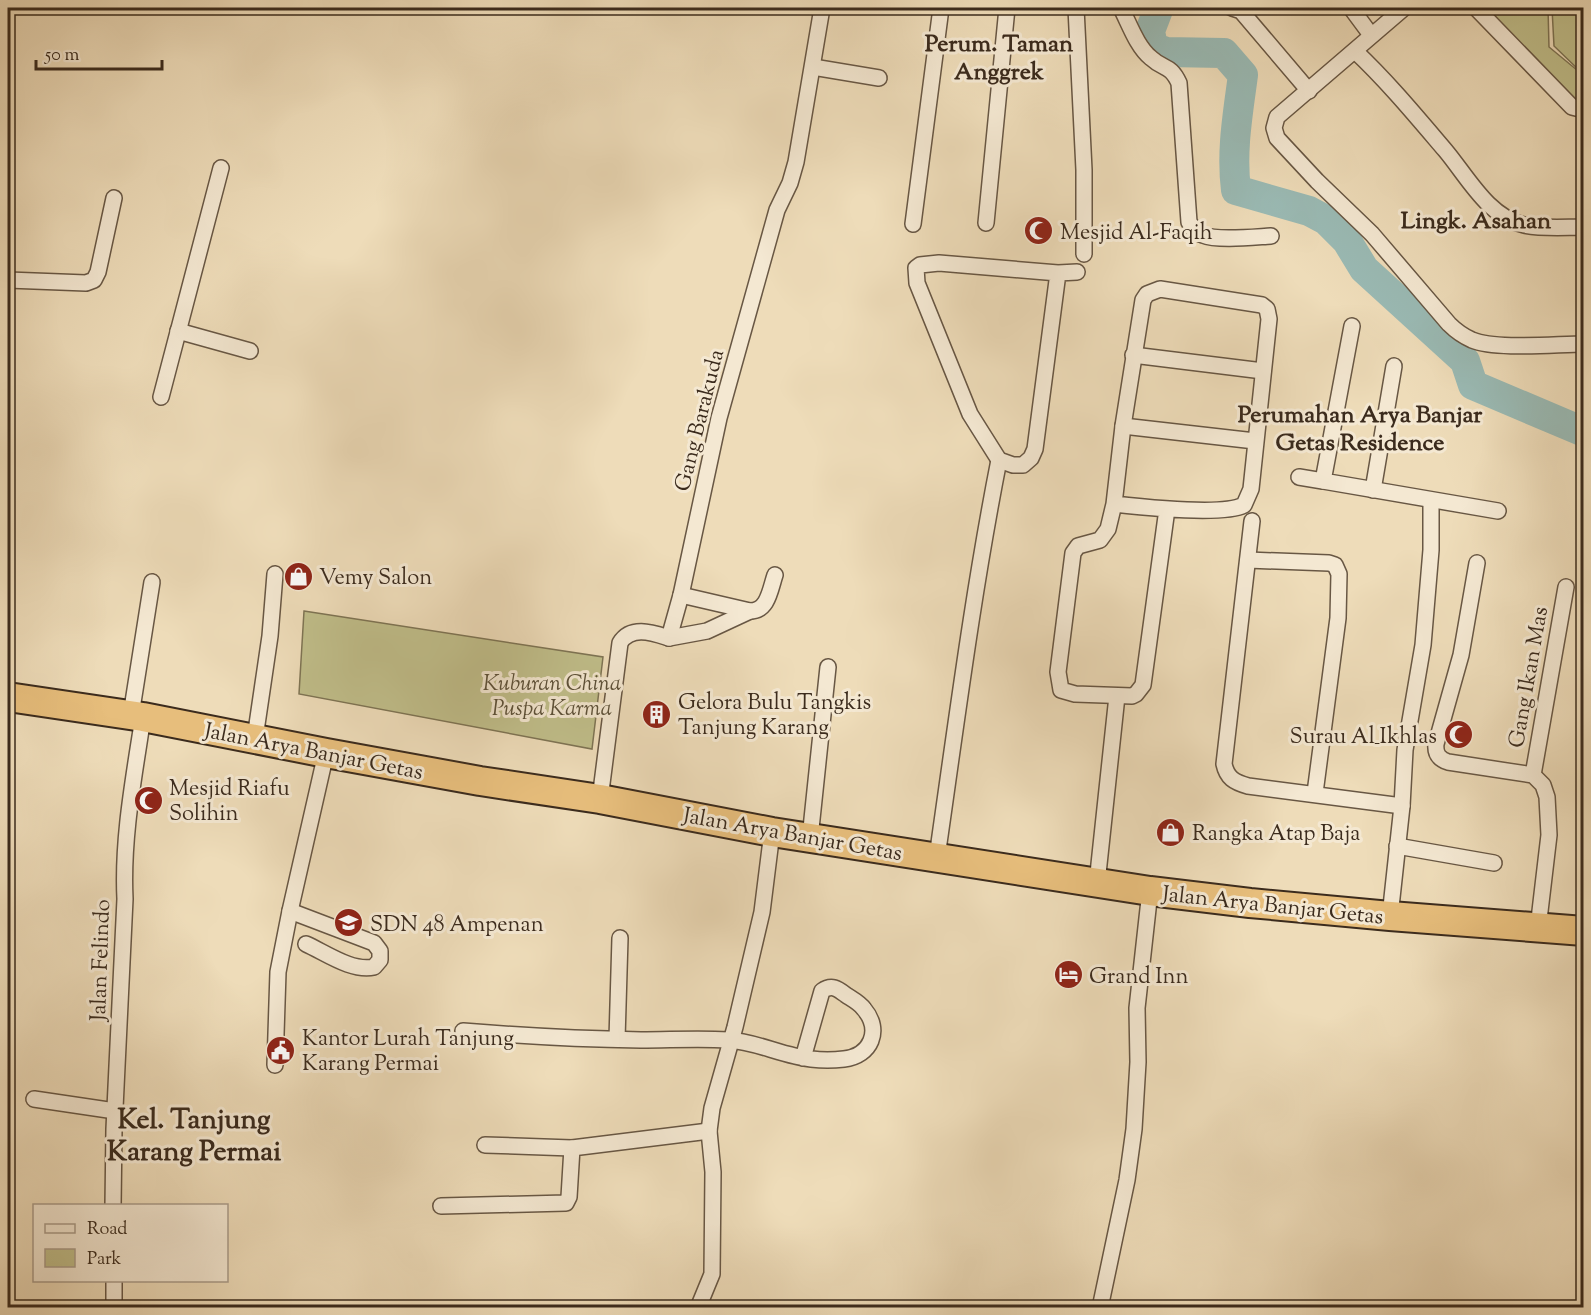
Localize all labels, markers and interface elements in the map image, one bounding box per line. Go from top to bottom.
district label: Perum. Taman Anggrek [925,28,1074,90]
scale bar [36,33,162,71]
text: 50 m [44,43,80,69]
district label: Lingk. Asahan [1401,205,1552,239]
mosque icon: Mesjid Al-Faqih [1023,215,1055,247]
place label: Mesjid Al-Faqih [1060,218,1213,250]
street label: Gang Barakuda [668,346,734,495]
district label: Perumahan Arya Banjar Getas Residence [1238,399,1483,461]
shop icon: Vemy Salon [282,560,314,592]
place label: Vemy Salon [319,563,432,595]
street label: Gang Ikan Mas [1502,604,1558,751]
park label: Kuburan China Puspa Karma [483,669,621,726]
place label: Gelora Bulu Tangkis Tanjung Karang [678,688,871,745]
building icon: Gelora Bulu Tangkis Tanjung Karang [641,698,673,730]
street label: Jalan Arya Banjar Getas [200,716,425,790]
mosque icon: Surau Al_Ikhlas [1442,719,1474,751]
place label: Surau Al_Ikhlas [1290,722,1437,754]
place label: Mesjid Riafu Solihin [169,774,290,831]
mosque icon: Mesjid Riafu Solihin [132,784,164,816]
street label: Jalan Arya Banjar Getas [679,801,905,871]
shop icon: Rangka Atap Baja [1155,816,1187,848]
place label: Rangka Atap Baja [1192,819,1360,851]
street label: Jalan Arya Banjar Getas [1160,879,1385,934]
street label: Jalan Felindo [84,899,120,1023]
school or university icon: SDN 48 Ampenan [333,907,365,939]
place label: SDN 48 Ampenan [370,910,544,942]
hotel icon: Grand Inn [1052,959,1084,991]
place label: Grand Inn [1089,962,1189,994]
place label: Kantor Lurah Tanjung Karang Permai [302,1024,514,1081]
public building icon: Kantor Lurah Tanjung Karang Permai [265,1034,297,1066]
district label: Kel. Tanjung Karang Permai [107,1101,281,1173]
legend [33,1204,228,1282]
text: Road [87,1217,127,1243]
text: Park [87,1247,122,1273]

